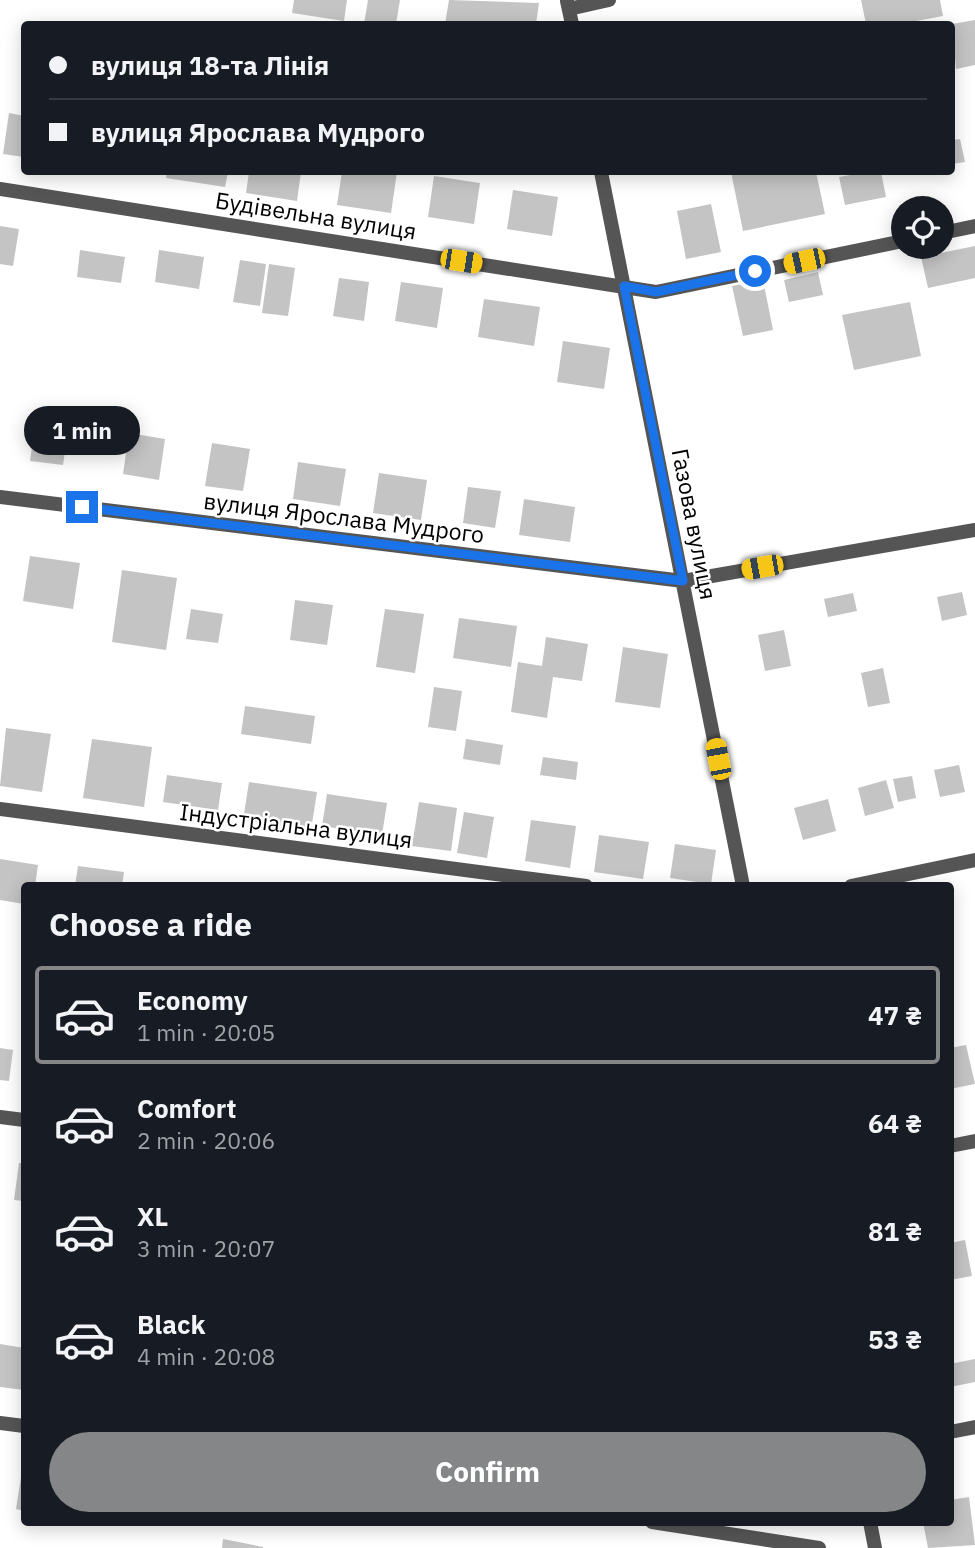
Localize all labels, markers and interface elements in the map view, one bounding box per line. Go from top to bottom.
text: вулиця 18-та Лінія [91,48,329,82]
text: вулиця Ярослава Мудрого [91,115,425,149]
street label: Будівельна вулиця [213,184,419,246]
map controls [891,196,954,259]
button: locate [891,196,954,259]
car [782,246,827,276]
car [439,247,484,275]
route start [739,255,771,287]
callout: 1 min [24,406,140,454]
text: 1 min [52,415,112,445]
street label: Газова вулиця [666,446,724,602]
street label: вулиця Ярослава Мудрого [202,485,486,549]
route end [66,491,98,523]
car [740,553,785,581]
car [704,736,733,782]
street label: Індустріальна вулиця [178,796,414,854]
text: Choose a ride [49,903,252,945]
text: Economy [137,983,248,1017]
icon: car [53,984,116,1047]
text: 47 ₴ [868,998,922,1032]
text: 1 min · 20:05 [137,1017,275,1047]
text: Comfort [137,1091,236,1125]
icon: car [53,1092,116,1155]
text: 64 ₴ [868,1106,922,1140]
text: 2 min · 20:06 [137,1125,275,1155]
text: XL [137,1199,168,1233]
icon: car [53,1200,116,1263]
text: 81 ₴ [868,1214,922,1248]
text: 3 min · 20:07 [137,1233,275,1263]
text: Black [137,1307,205,1341]
icon: car [53,1308,116,1371]
text: 53 ₴ [868,1322,922,1356]
text: 4 min · 20:08 [137,1341,275,1371]
button: Confirm [49,1432,926,1512]

